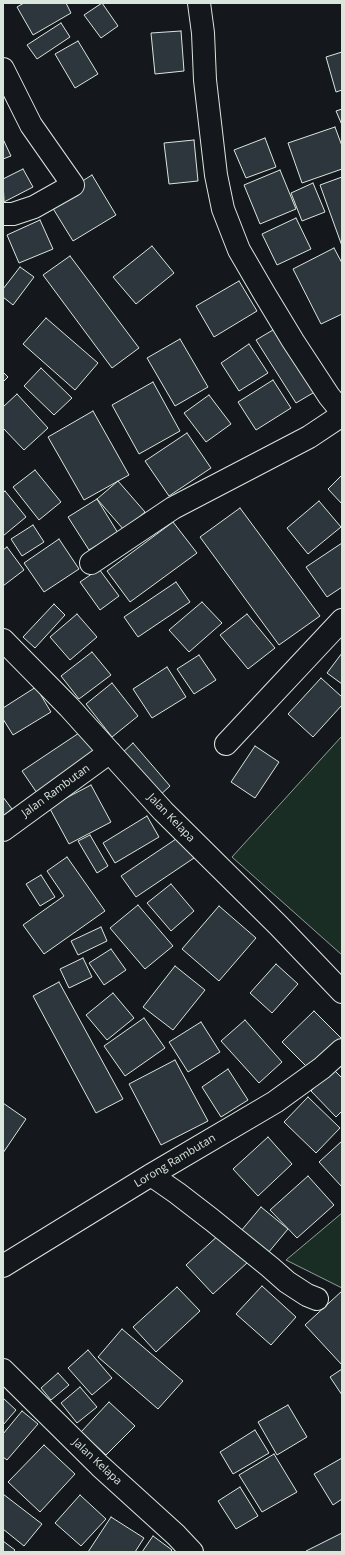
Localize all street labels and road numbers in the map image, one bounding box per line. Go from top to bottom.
street label: Jalan Rambutan [19,762,93,820]
street label: Jalan Kelapa [145,791,197,845]
street label: Lorong Rambutan [132,1132,218,1190]
street label: Jalan Kelapa [70,1436,124,1488]

